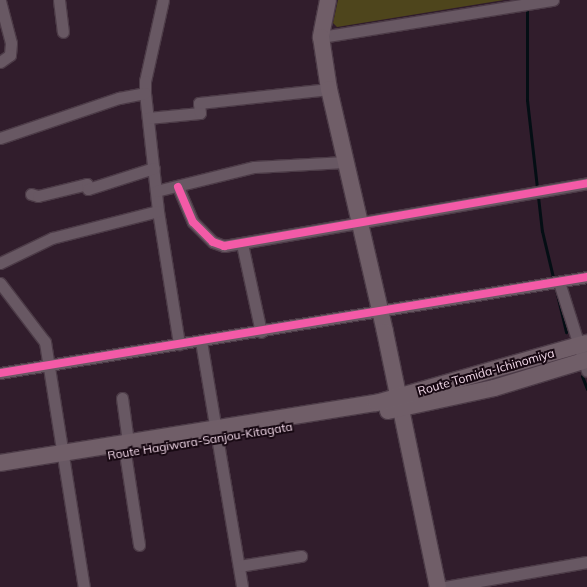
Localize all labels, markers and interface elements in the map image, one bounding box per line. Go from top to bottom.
street label: Route Tomida-Ichinomiya [416,346,556,398]
street label: Route Hagiwara-Sanjou-Kitagata [106,419,294,463]

